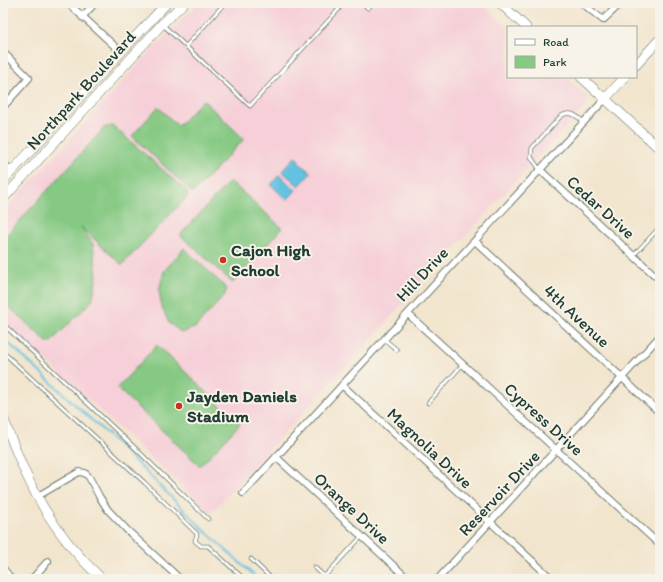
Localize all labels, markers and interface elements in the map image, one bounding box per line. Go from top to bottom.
street label: Northpark Boulevard [22,26,140,154]
legend [507,26,637,78]
text: Road [543,35,569,49]
text: Park [543,55,567,69]
street label: Cedar Drive [563,171,639,243]
place label: Cajon High School [231,240,311,280]
street label: Hill Drive [392,242,452,306]
marker: Cajon High School [218,255,228,265]
street label: 4th Avenue [540,280,614,352]
street label: Cypress Drive [500,378,588,460]
place label: Jayden Daniels Stadium [186,386,297,426]
marker: Jayden Daniels Stadium [174,401,184,411]
street label: Magnolia Drive [383,404,477,492]
street label: Reservoir Drive [454,446,544,540]
street label: Orange Drive [310,468,394,548]

